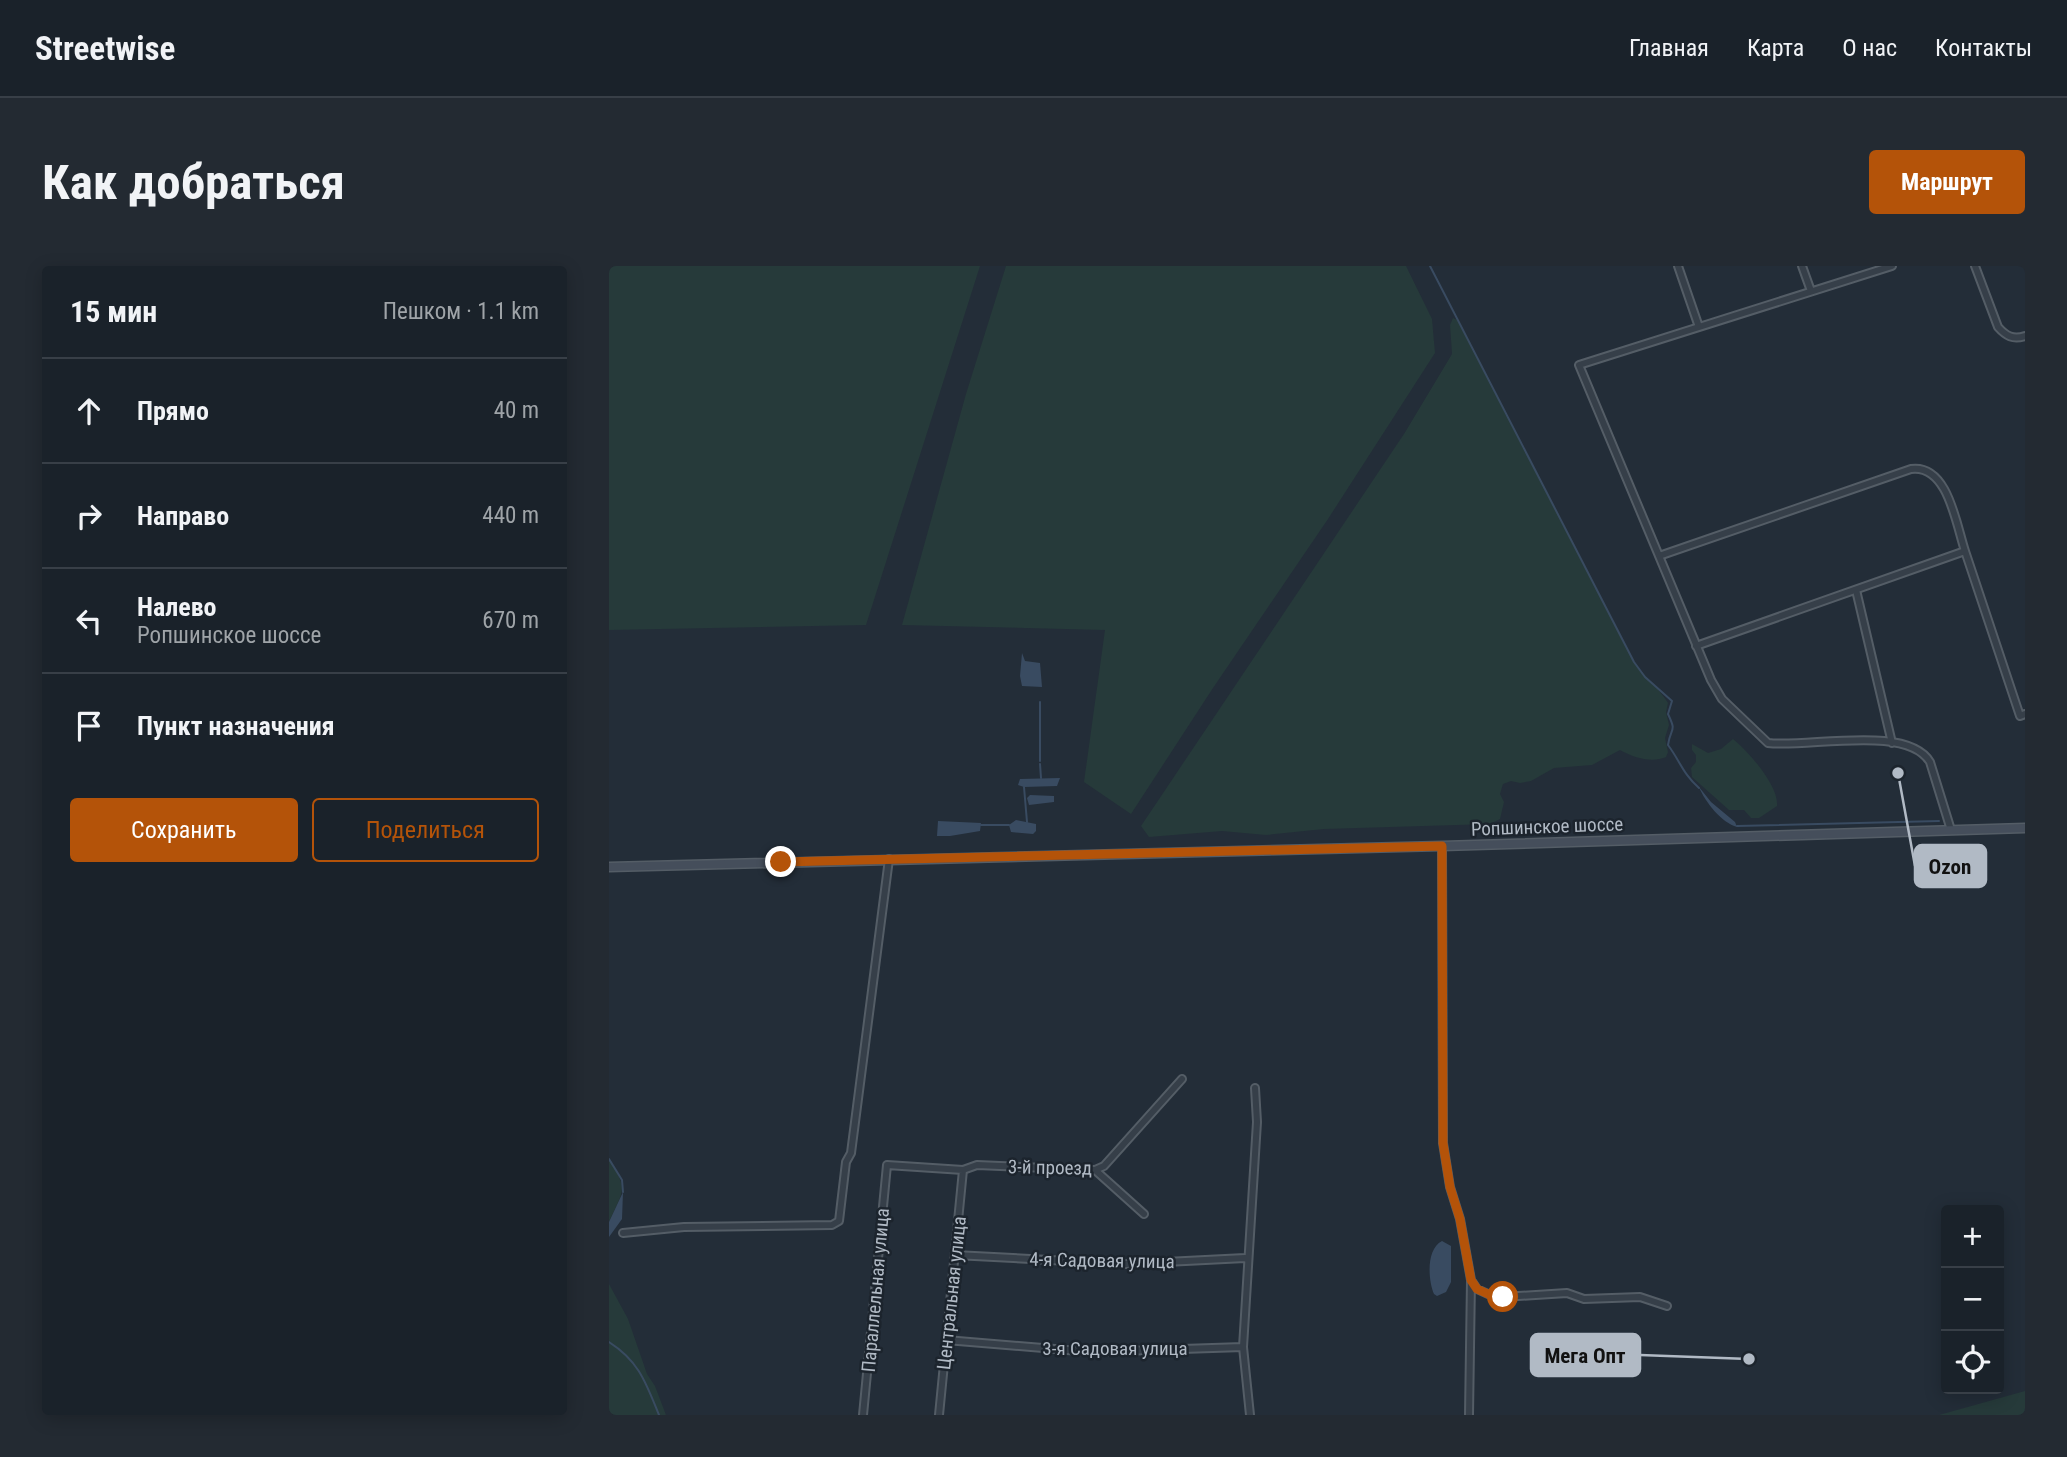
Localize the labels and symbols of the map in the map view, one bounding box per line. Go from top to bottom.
street label: Ропшинское шоссе [1471,812,1624,841]
callout: Ozon [1915,845,1986,887]
route end [765,846,796,877]
text: Ozon [1929,855,1971,879]
street label: 3-й проезд [1008,1155,1092,1180]
street label: Параллельная улица [857,1207,894,1373]
street label: Центральная улица [932,1215,971,1371]
street label: 4-я Садовая улица [1029,1248,1175,1273]
route start [1487,1281,1518,1312]
callout: Мега Опт [1531,1334,1640,1376]
street label: 3-я Садовая улица [1042,1337,1188,1360]
text: Мега Опт [1544,1344,1626,1368]

